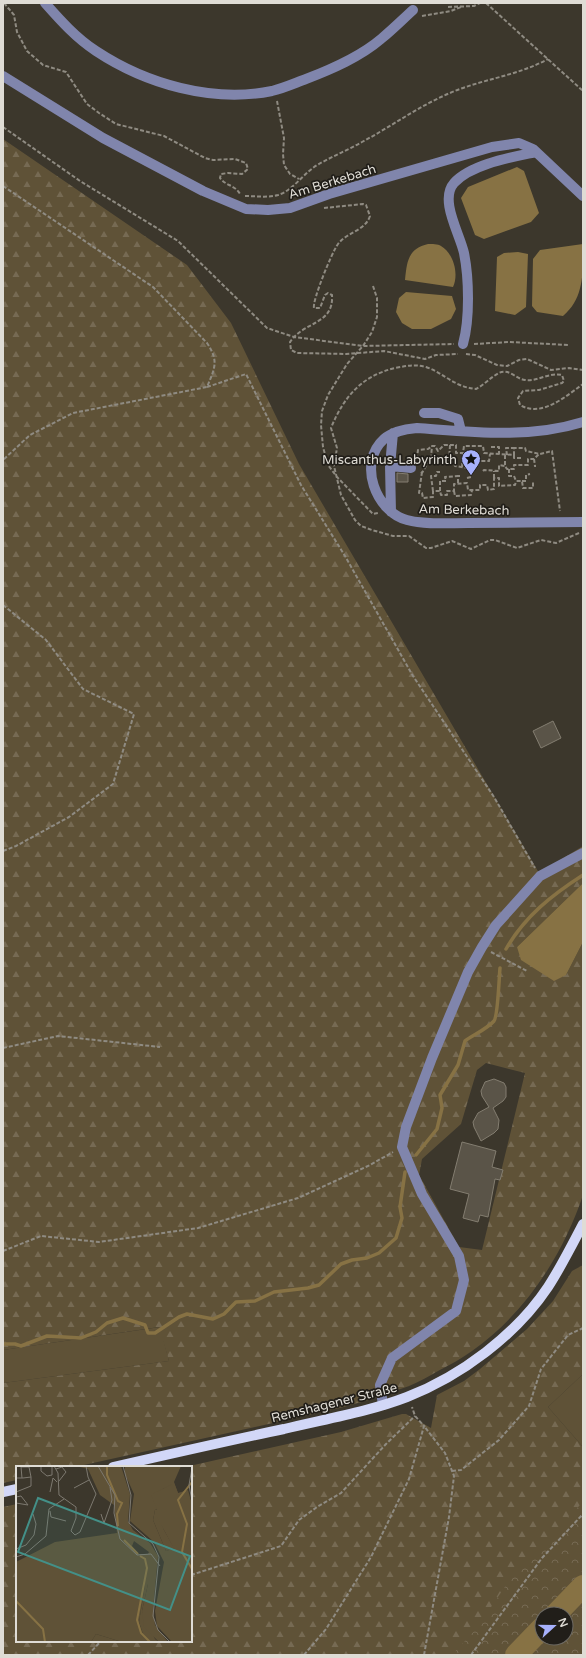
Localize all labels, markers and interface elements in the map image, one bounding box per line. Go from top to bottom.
street label: Am Berkebach [286,161,378,203]
place icon: Miscanthus-Labyrinth [460,448,482,476]
place label: Miscanthus-Labyrinth [322,452,457,468]
street label: Am Berkebach [418,501,510,519]
street label: Remshagener Straße [270,1380,399,1426]
inset map [16,1466,192,1642]
north arrow [534,1606,574,1646]
text: N [555,1616,571,1629]

